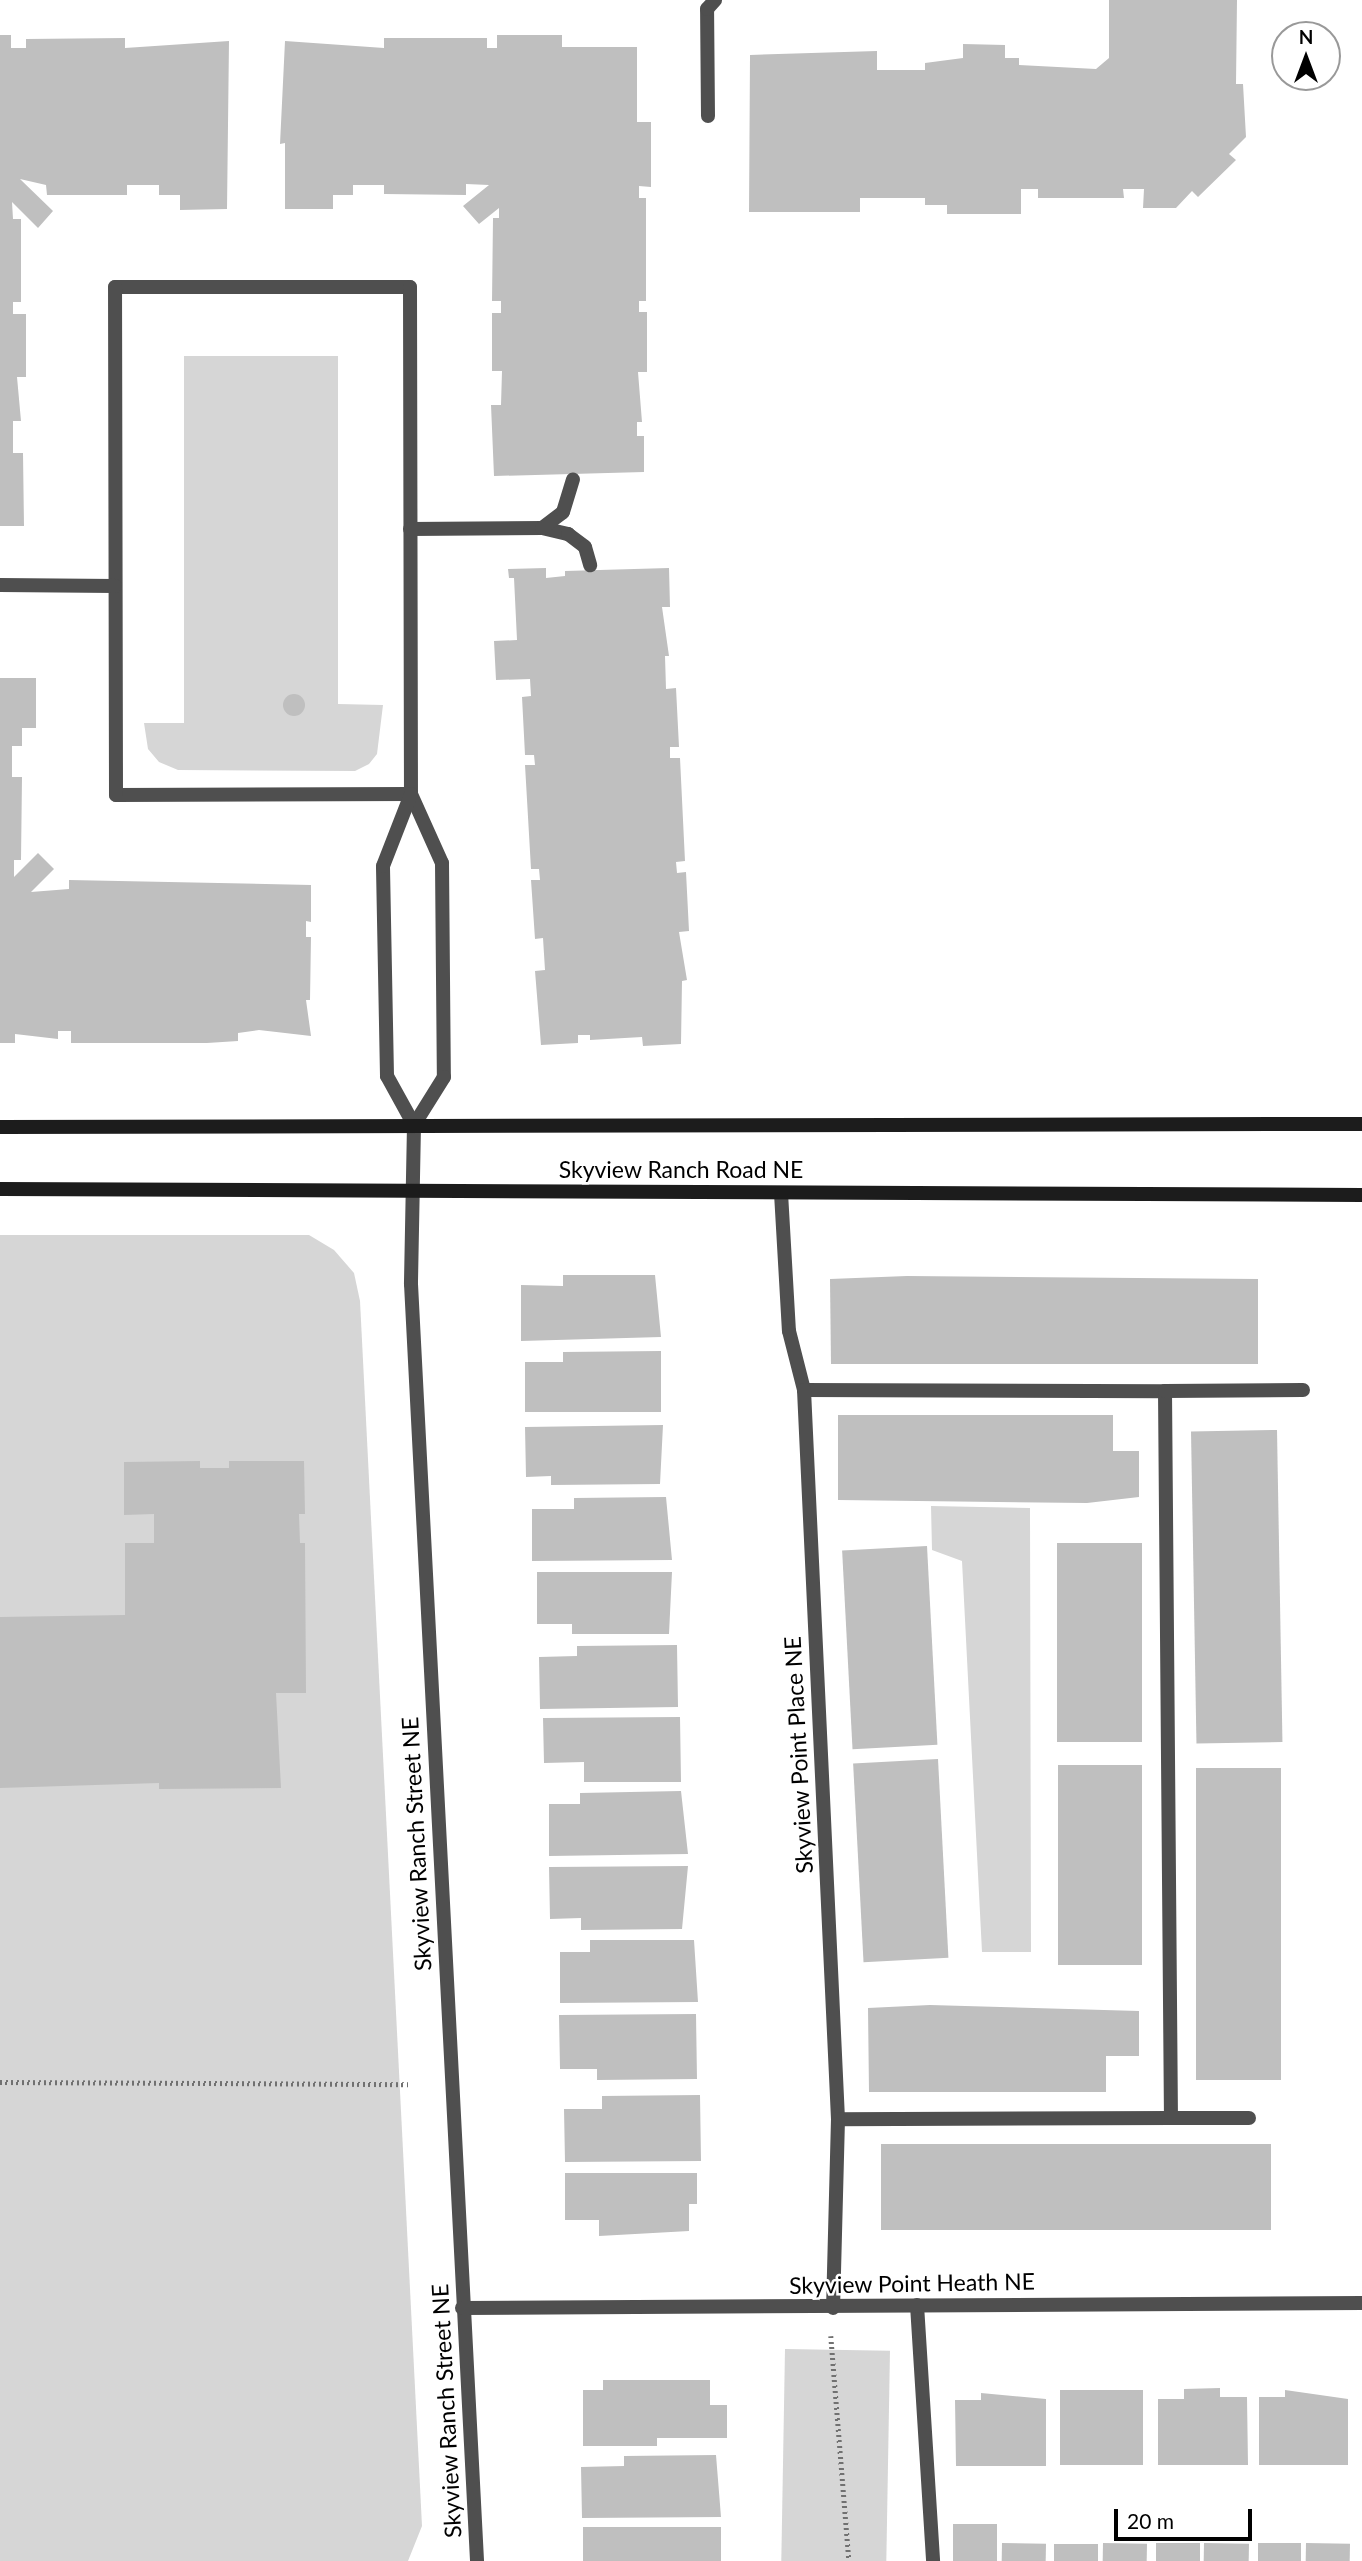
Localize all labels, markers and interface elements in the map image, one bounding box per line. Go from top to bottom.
north arrow [1271,21,1341,91]
text: N [1299,25,1313,48]
street label: Skyview Ranch Road NE [558,1155,804,1183]
street label: Skyview Point Place NE [778,1635,818,1875]
street label: Skyview Ranch Street NE [396,1716,436,1972]
street label: Skyview Point Heath NE [789,2267,1035,2299]
street label: Skyview Ranch Street NE [426,2283,466,2539]
scale bar [1117,2494,1255,2538]
text: 20 m [1127,2508,1174,2533]

